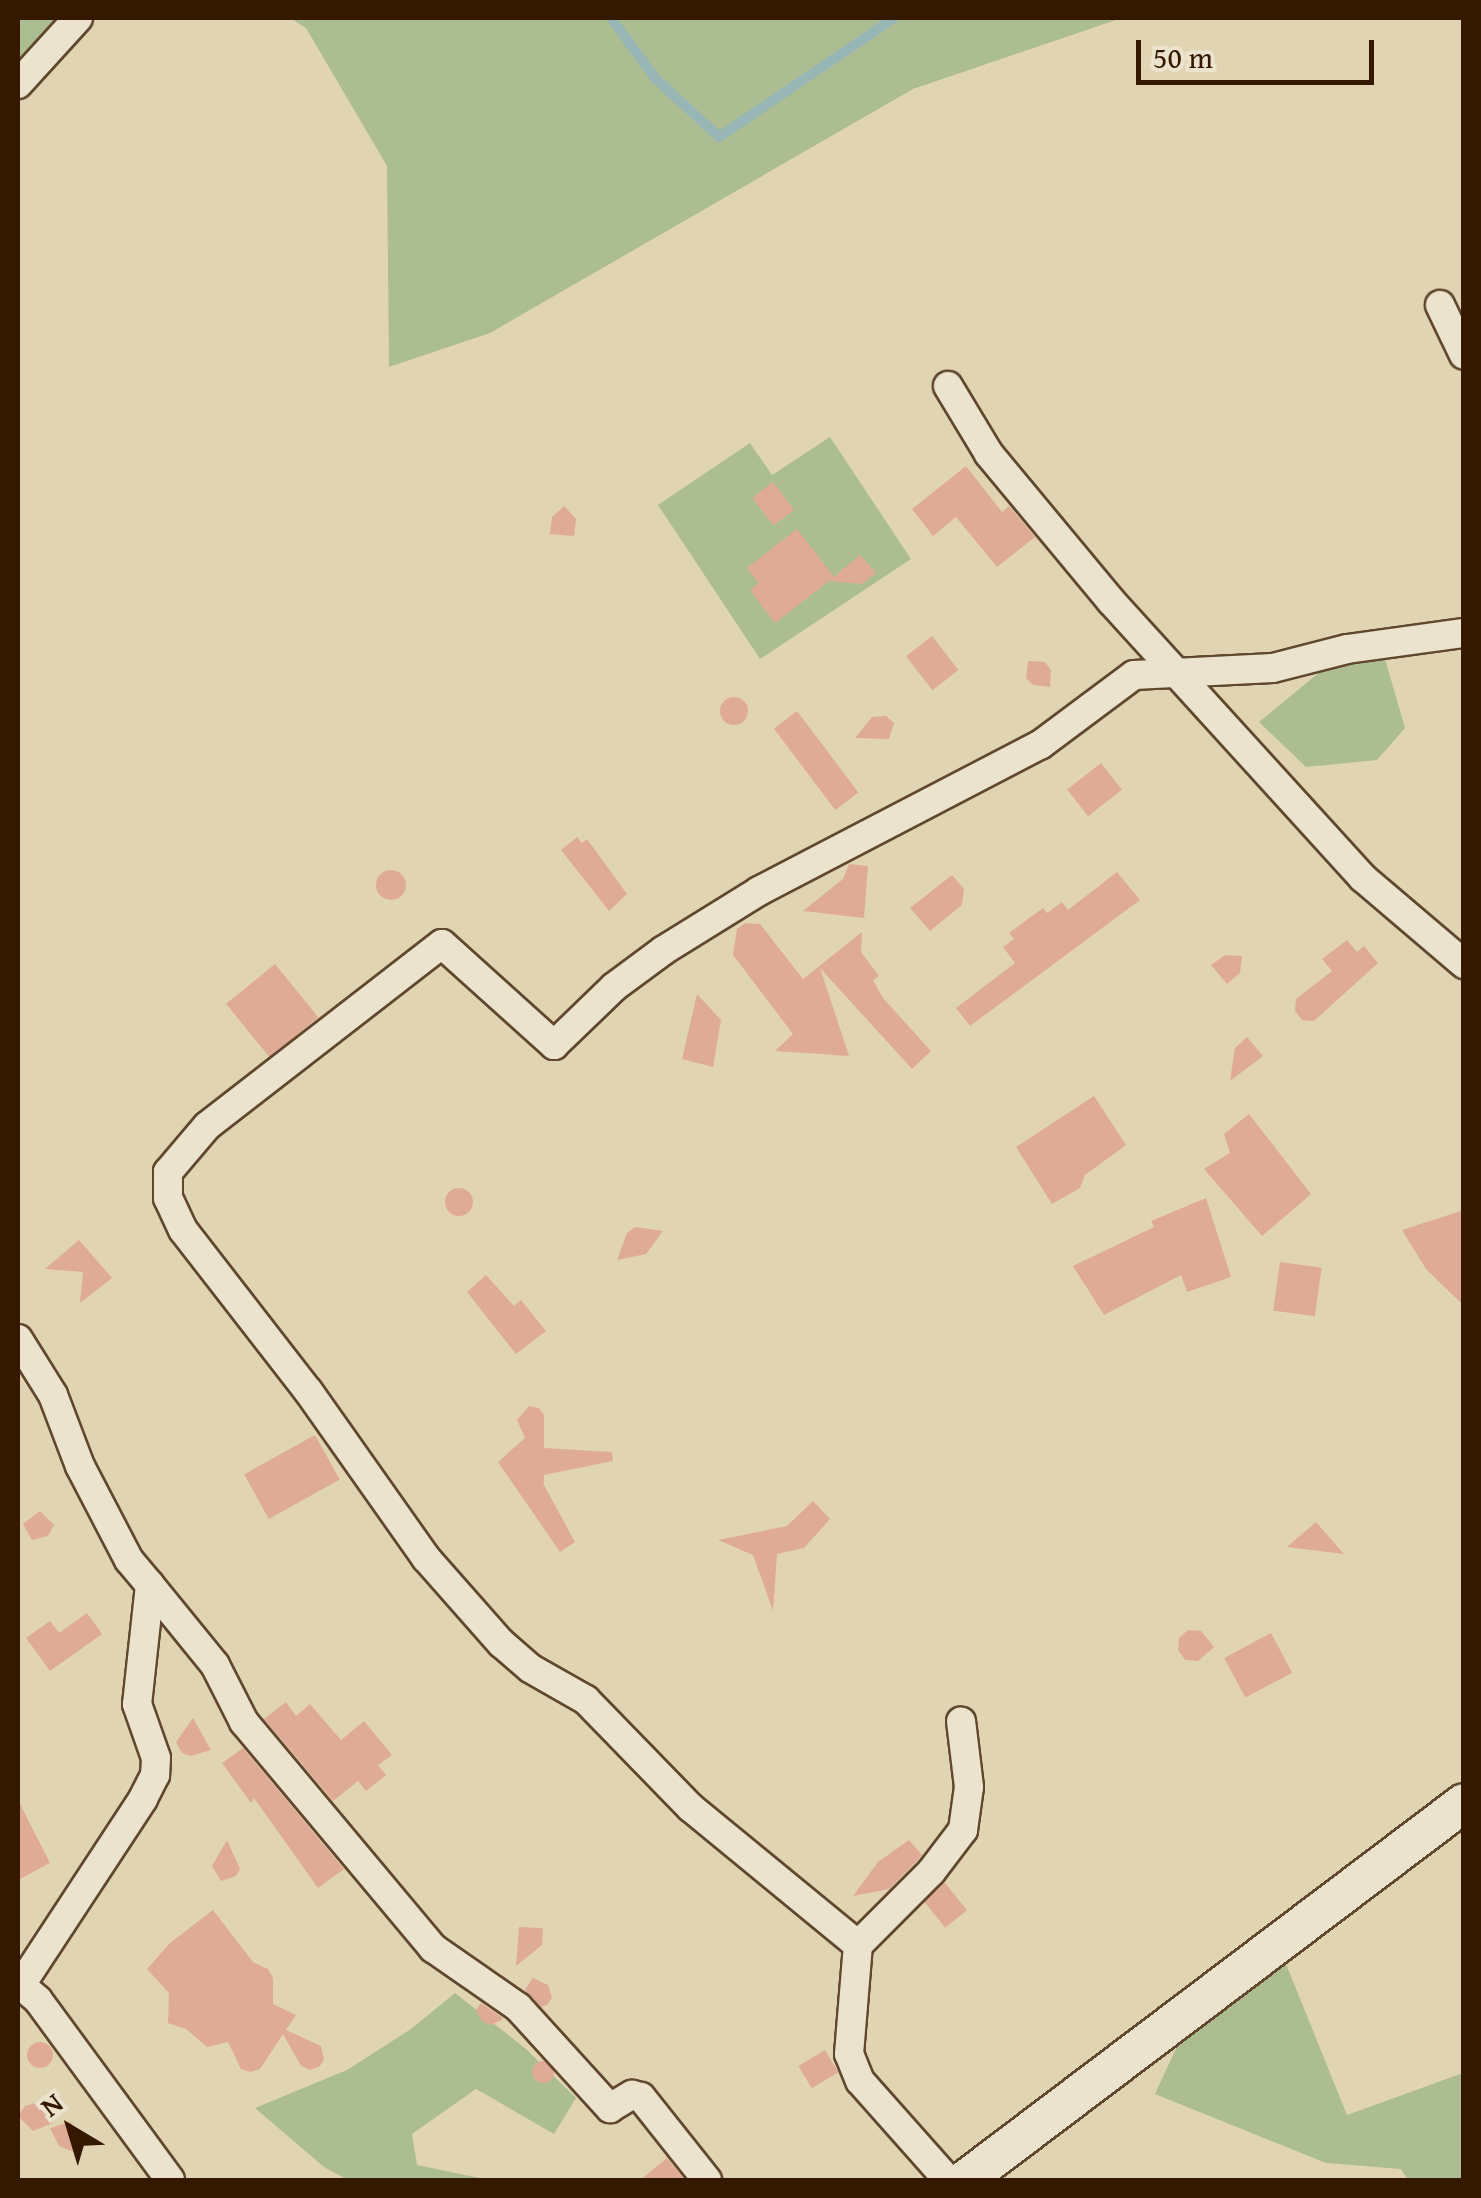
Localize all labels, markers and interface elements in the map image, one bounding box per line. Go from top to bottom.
scale bar [1141,20,1378,82]
text: 50 m [1153,35,1213,79]
north arrow [20,2078,120,2178]
text: N [31,2082,71,2126]

